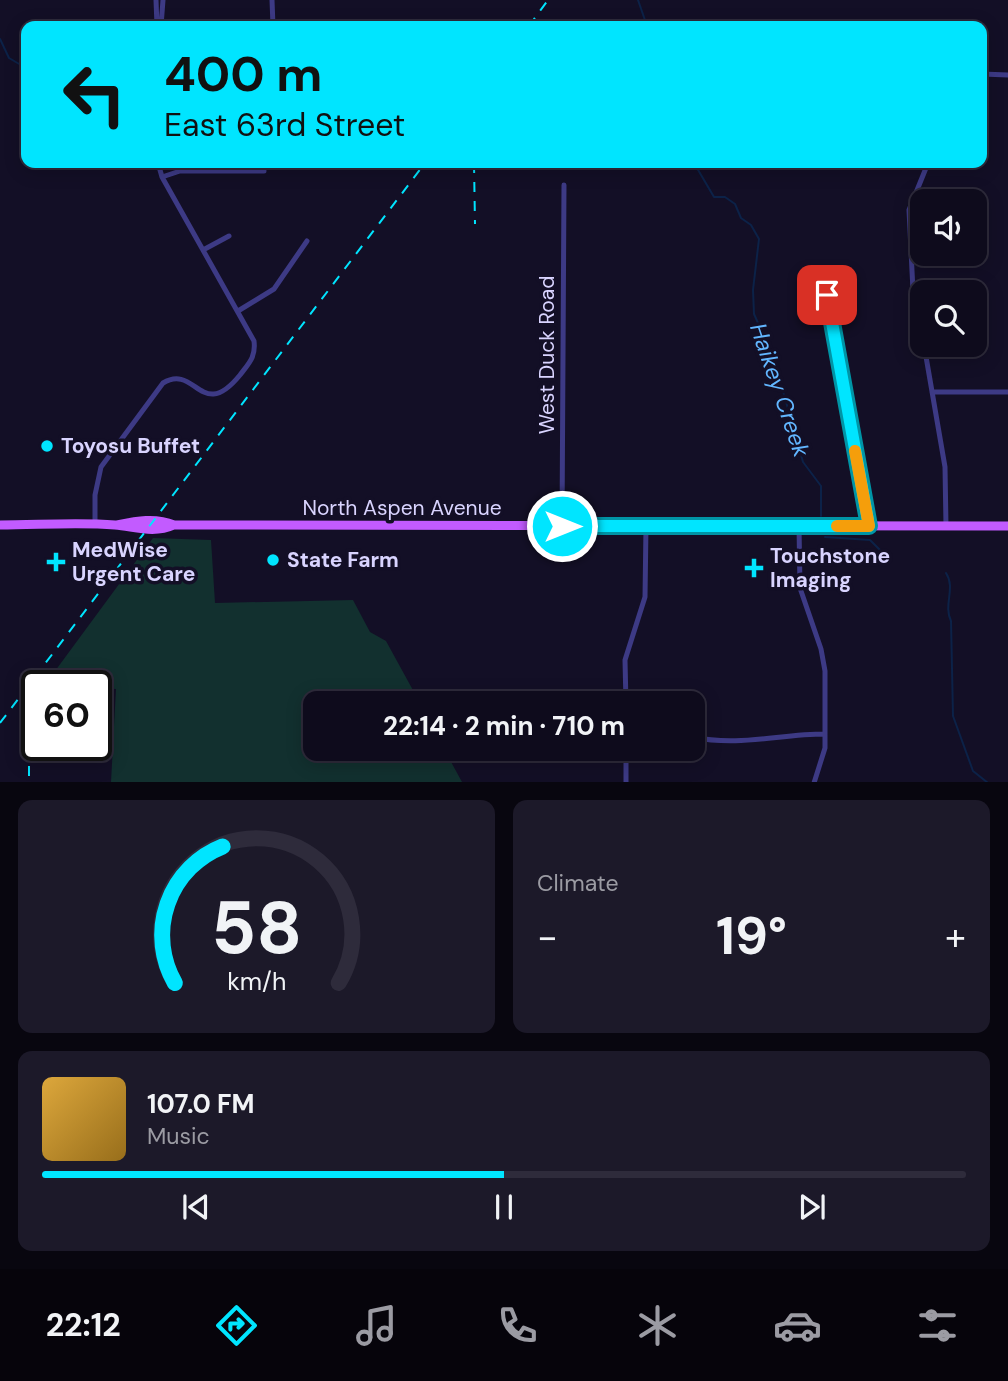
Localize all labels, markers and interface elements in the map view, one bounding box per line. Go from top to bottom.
text: 400 m [164,42,322,106]
icon: left [49,49,140,140]
text: East 63rd Street [164,104,405,146]
map controls [910,189,987,357]
button: sound [910,189,987,266]
pin [797,265,857,325]
street label: West Duck Road [533,276,561,434]
icon: arrive [808,276,846,314]
button: search [910,280,987,357]
water label: Haikey Creek [743,319,817,461]
place label: Toyosu Buffet [61,432,200,460]
marker: Toyosu Buffet [39,438,55,454]
position arrow [525,489,599,563]
street label: North Aspen Avenue [302,494,502,522]
place label: MedWise Urgent Care [72,536,195,588]
place label: Touchstone Imaging [770,542,890,594]
place label: State Farm [287,546,399,574]
marker: MedWise Urgent Care [46,552,66,572]
marker: State Farm [265,552,281,568]
marker: Touchstone Imaging [744,558,764,578]
speed limit sign: 60 [21,670,112,761]
text: 22:14 · 2 min · 710 m [383,709,625,743]
text: Climate [537,868,619,898]
text: 58 [211,881,302,976]
text: 19° [716,902,787,970]
text: − [537,912,558,962]
text: + [945,912,966,962]
text: km/h [227,964,286,997]
text: 107.0 FM [147,1087,254,1121]
text: Music [147,1121,210,1151]
icon: previous [177,1188,215,1226]
icon: pause [485,1188,523,1226]
icon: next [793,1188,831,1226]
icon: directions [212,1301,261,1350]
icon: music [352,1301,401,1350]
icon: phone [493,1301,542,1350]
icon: climate [633,1301,682,1350]
icon: car [773,1301,822,1350]
icon: filters [913,1301,962,1350]
text: 22:12 [46,1304,121,1346]

